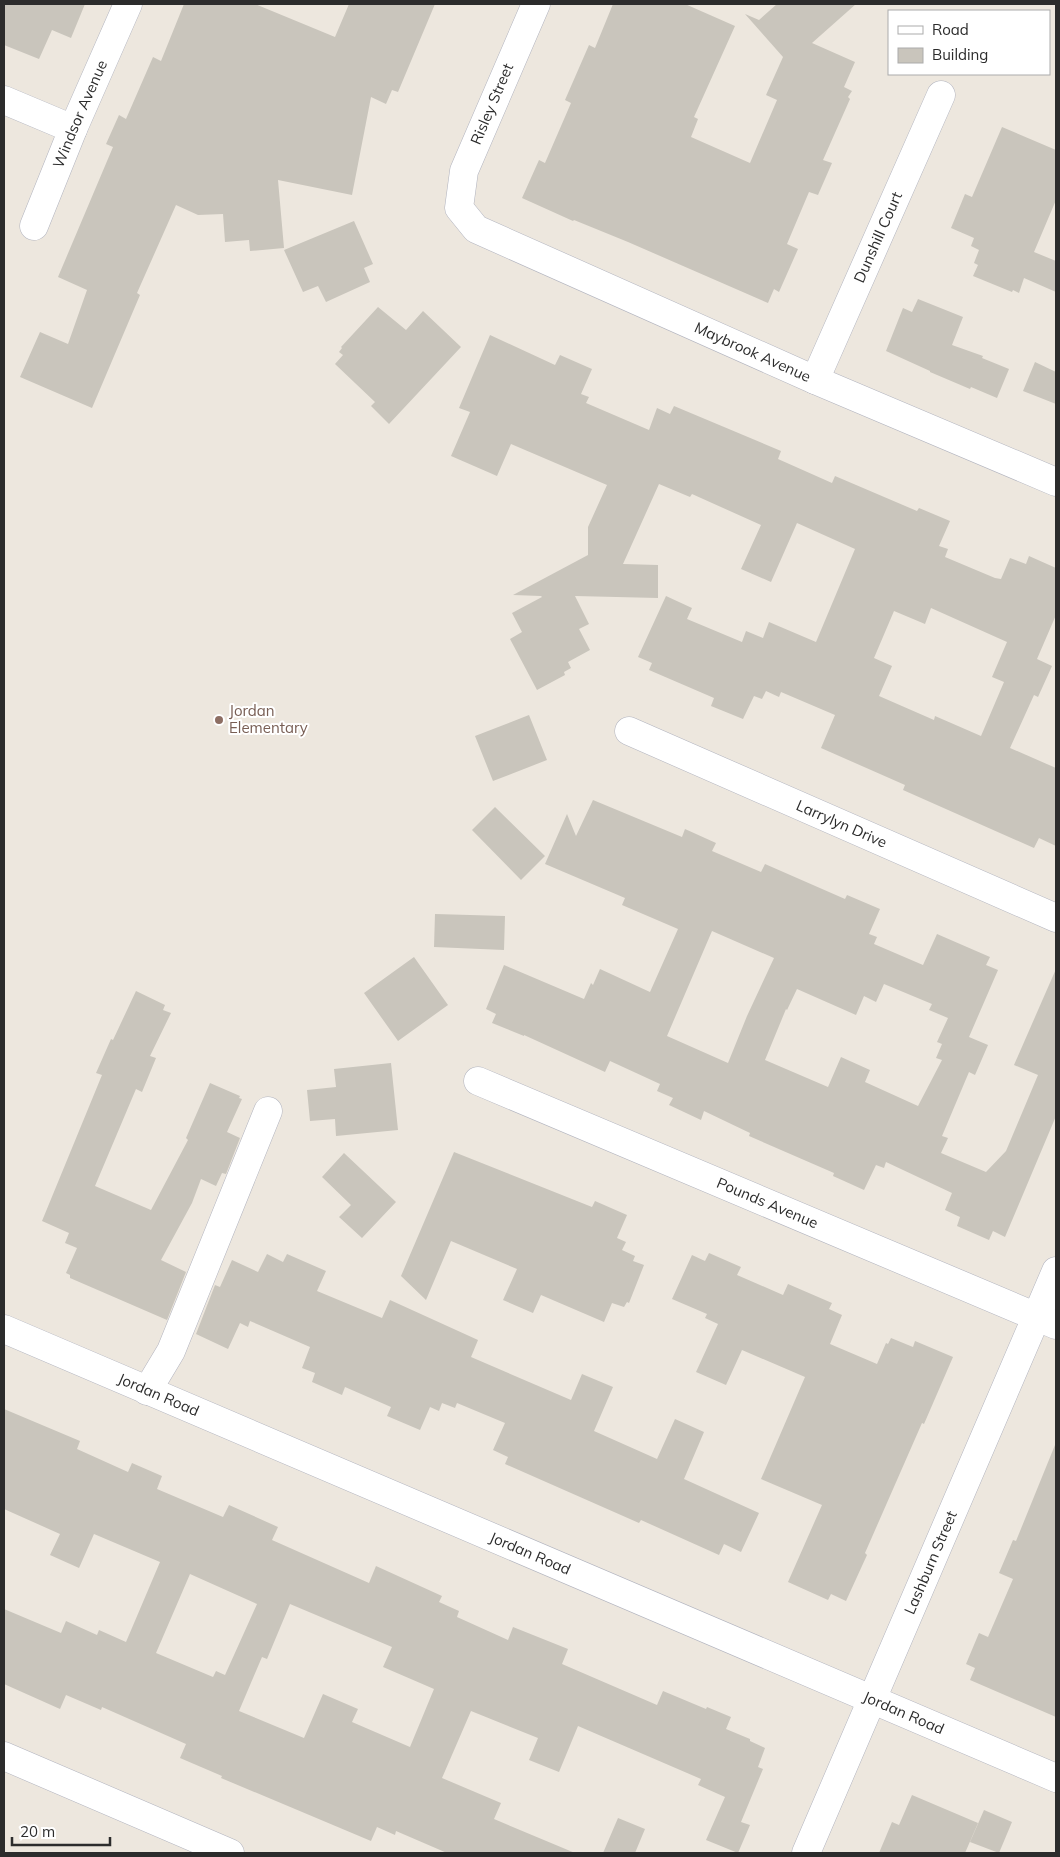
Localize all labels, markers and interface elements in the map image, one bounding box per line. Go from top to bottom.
legend [888,10,1050,75]
text: Road [932,20,969,39]
text: Building [932,45,988,64]
street label: Windsor Avenue [48,57,111,171]
street label: Risley Street [466,60,517,147]
street label: Dunshill Court [849,189,906,286]
street label: Maybrook Avenue [692,318,814,386]
place label: Jordan Elementary [229,701,308,737]
marker: Jordan Elementary [213,714,225,726]
street label: Larrylyn Drive [793,795,890,852]
street label: Pounds Avenue [714,1173,821,1232]
street label: Jordan Road [115,1369,202,1420]
street label: Lashburn Street [900,1508,961,1617]
street label: Jordan Road [487,1527,574,1579]
street label: Jordan Road [860,1687,947,1738]
scale bar [12,1814,110,1846]
text: 20 m [20,1822,55,1841]

